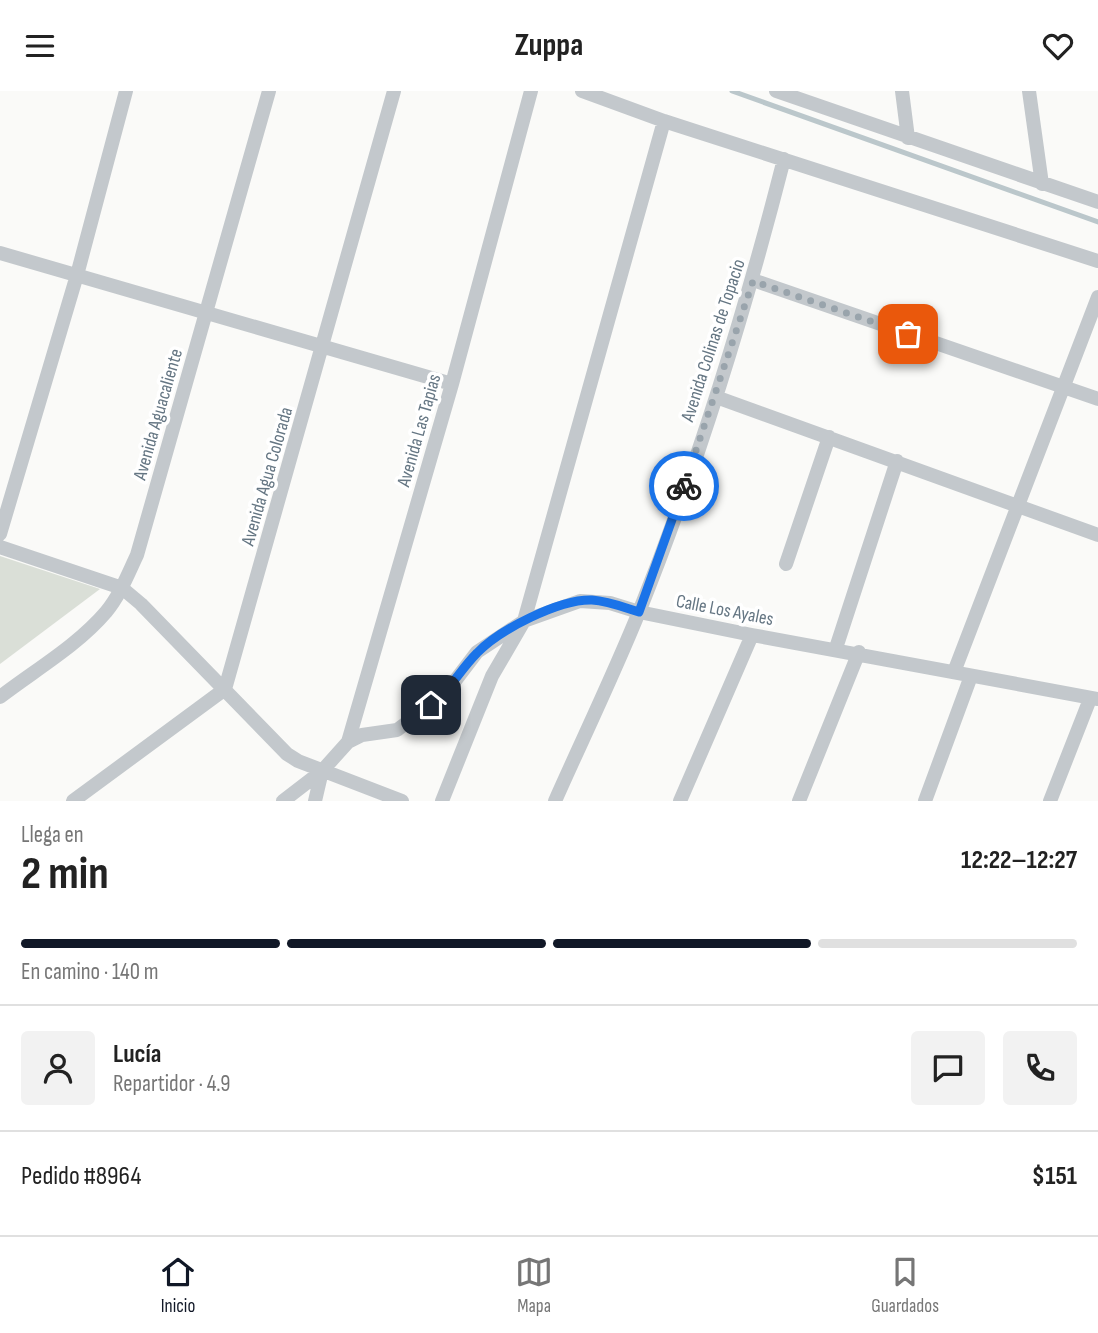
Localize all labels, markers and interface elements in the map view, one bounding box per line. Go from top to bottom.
text: Zuppa [515,26,583,65]
icon: menu [21,27,59,65]
icon: heart [1039,27,1077,65]
street label: Avenida Colinas de Topacio [676,256,751,426]
pin [878,304,938,364]
icon: bag [889,315,927,353]
street label: Avenida Aguacaliente [128,346,188,484]
street label: Avenida Las Tapias [392,371,447,490]
street label: Avenida Agua Colorada [236,405,298,549]
courier [649,451,719,521]
icon: bike [665,467,703,505]
street label: Calle Los Ayales [674,590,776,631]
pin [401,675,461,735]
icon: home [412,686,450,724]
text: Llega en [21,821,84,849]
text: 12:22–12:27 [961,845,1077,876]
text: 2 min [21,847,109,902]
text: En camino · 140 m [21,958,158,986]
button: person [21,1031,95,1105]
button: chat [911,1031,985,1105]
button: phone [1003,1031,1077,1105]
text: Lucía [113,1039,161,1070]
text: Repartidor · 4.9 [113,1070,230,1098]
text: Pedido #8964 [21,1161,141,1192]
text: $151 [1032,1161,1077,1192]
tab: Inicio [159,1253,197,1318]
tab: Mapa [515,1253,553,1318]
tab: Guardados [871,1253,939,1318]

